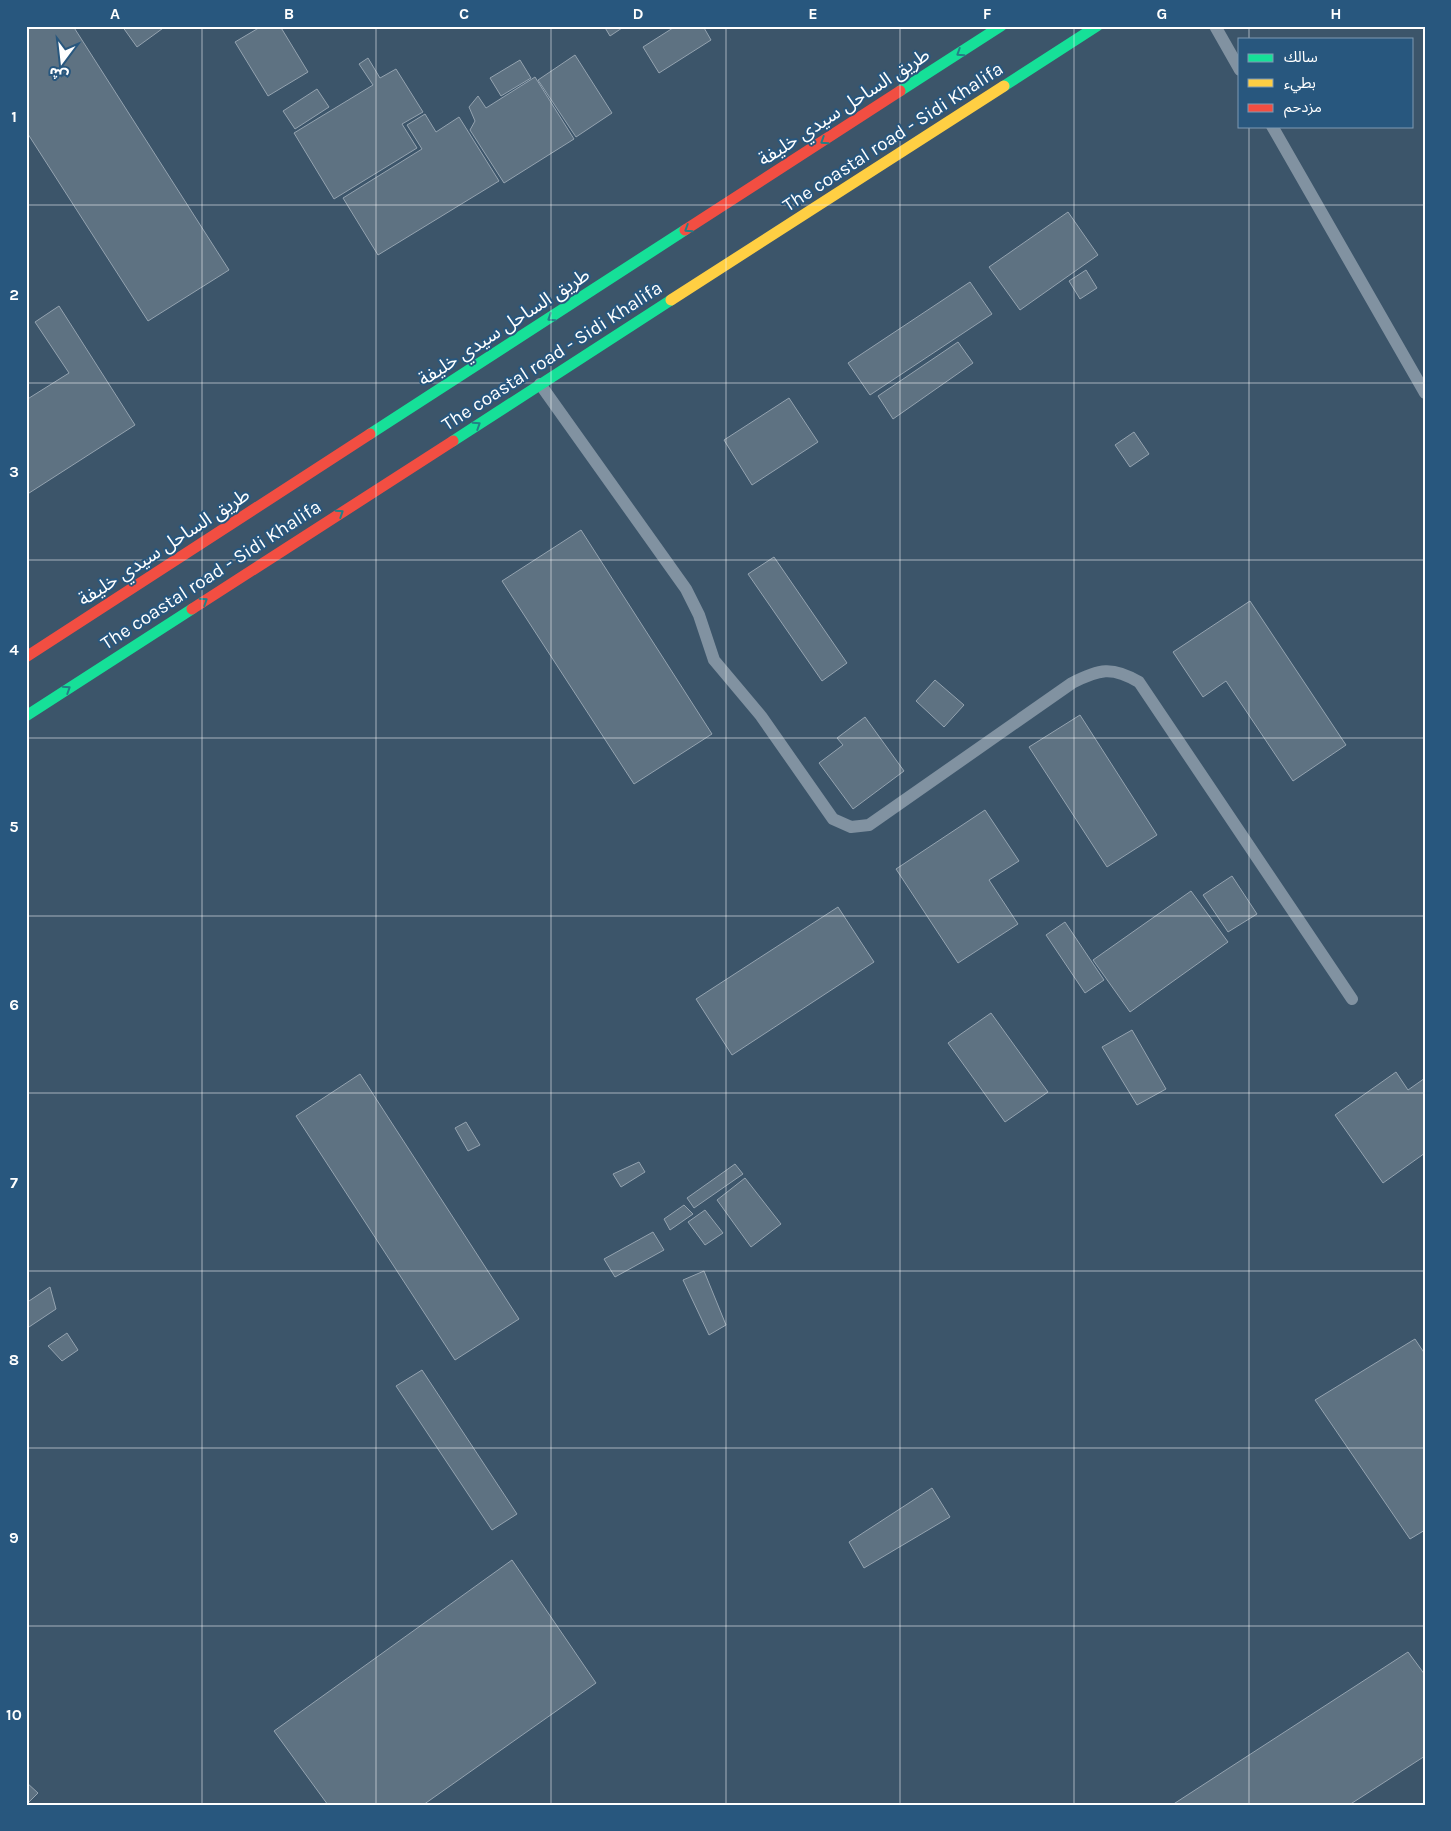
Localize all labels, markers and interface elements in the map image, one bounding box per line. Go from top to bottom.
text: A [110,4,120,23]
text: B [284,4,294,23]
text: C [459,4,469,23]
text: D [633,4,644,23]
text: E [808,4,818,23]
text: F [983,4,992,23]
text: G [1157,4,1167,23]
text: H [1330,4,1342,23]
north arrow [38,38,88,88]
legend [1238,38,1414,128]
street label: طريق الساحل سيدي خليفة [754,43,936,173]
one-way arrow [957,46,966,56]
text: سالك [1284,48,1318,66]
street label: The coastal road - Sidi Khalifa [779,58,1007,216]
text: ش [47,63,70,85]
text: بطيء [1284,74,1316,94]
text: مزدحم [1284,98,1322,118]
text: 1 [11,107,17,126]
one-way arrow [820,135,830,144]
one-way arrow [684,223,693,233]
street label: طريق الساحل سيدي خليفة [414,263,596,393]
street label: The coastal road - Sidi Khalifa [438,277,666,435]
text: 2 [9,285,19,304]
one-way arrow [547,311,556,321]
one-way arrow [471,422,480,431]
text: 3 [9,462,19,481]
street label: طريق الساحل سيدي خليفة [74,483,256,613]
street label: The coastal road - Sidi Khalifa [97,496,325,654]
one-way arrow [335,510,344,519]
one-way arrow [198,598,207,607]
text: 4 [9,640,19,659]
one-way arrow [62,686,71,696]
text: 5 [9,817,19,836]
text: 6 [9,995,19,1014]
text: 7 [10,1173,18,1192]
text: 8 [9,1350,19,1369]
text: 9 [9,1528,19,1547]
text: 10 [6,1705,22,1724]

